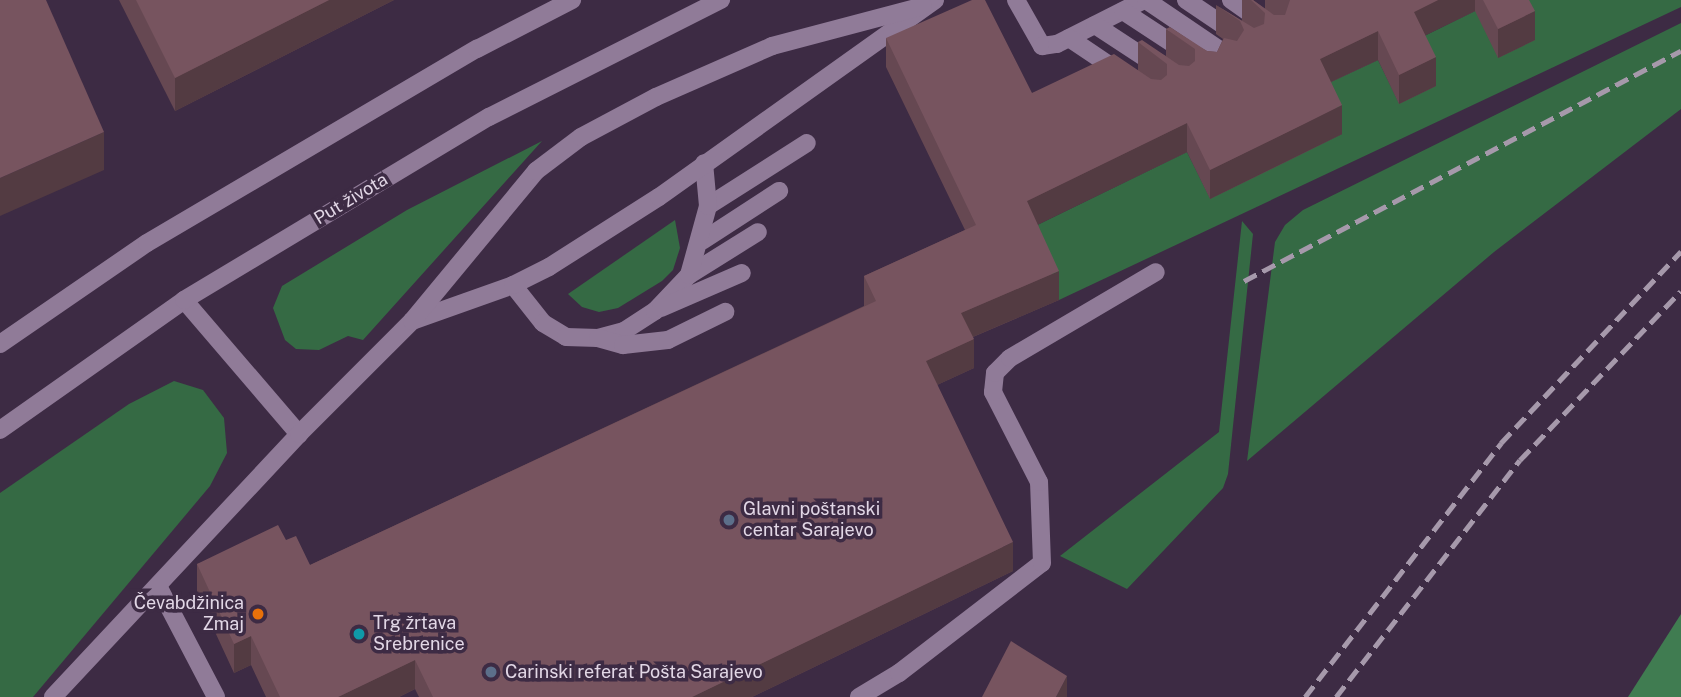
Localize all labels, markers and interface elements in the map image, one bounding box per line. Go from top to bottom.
street label: Put života [310,169,392,229]
place label: Glavni poštanski centar Sarajevo [743,499,880,542]
marker: Glavni poštanski centar Sarajevo [721,512,737,528]
place label: Čevabdžinica Zmaj [134,593,244,636]
marker: Čevabdžinica Zmaj [250,606,266,622]
place label: Trg žrtava Srebrenice [373,613,465,656]
marker: Trg žrtava Srebrenice [351,626,367,642]
place label: Carinski referat Pošta Sarajevo [505,661,763,683]
marker: Carinski referat Pošta Sarajevo [483,664,499,680]

